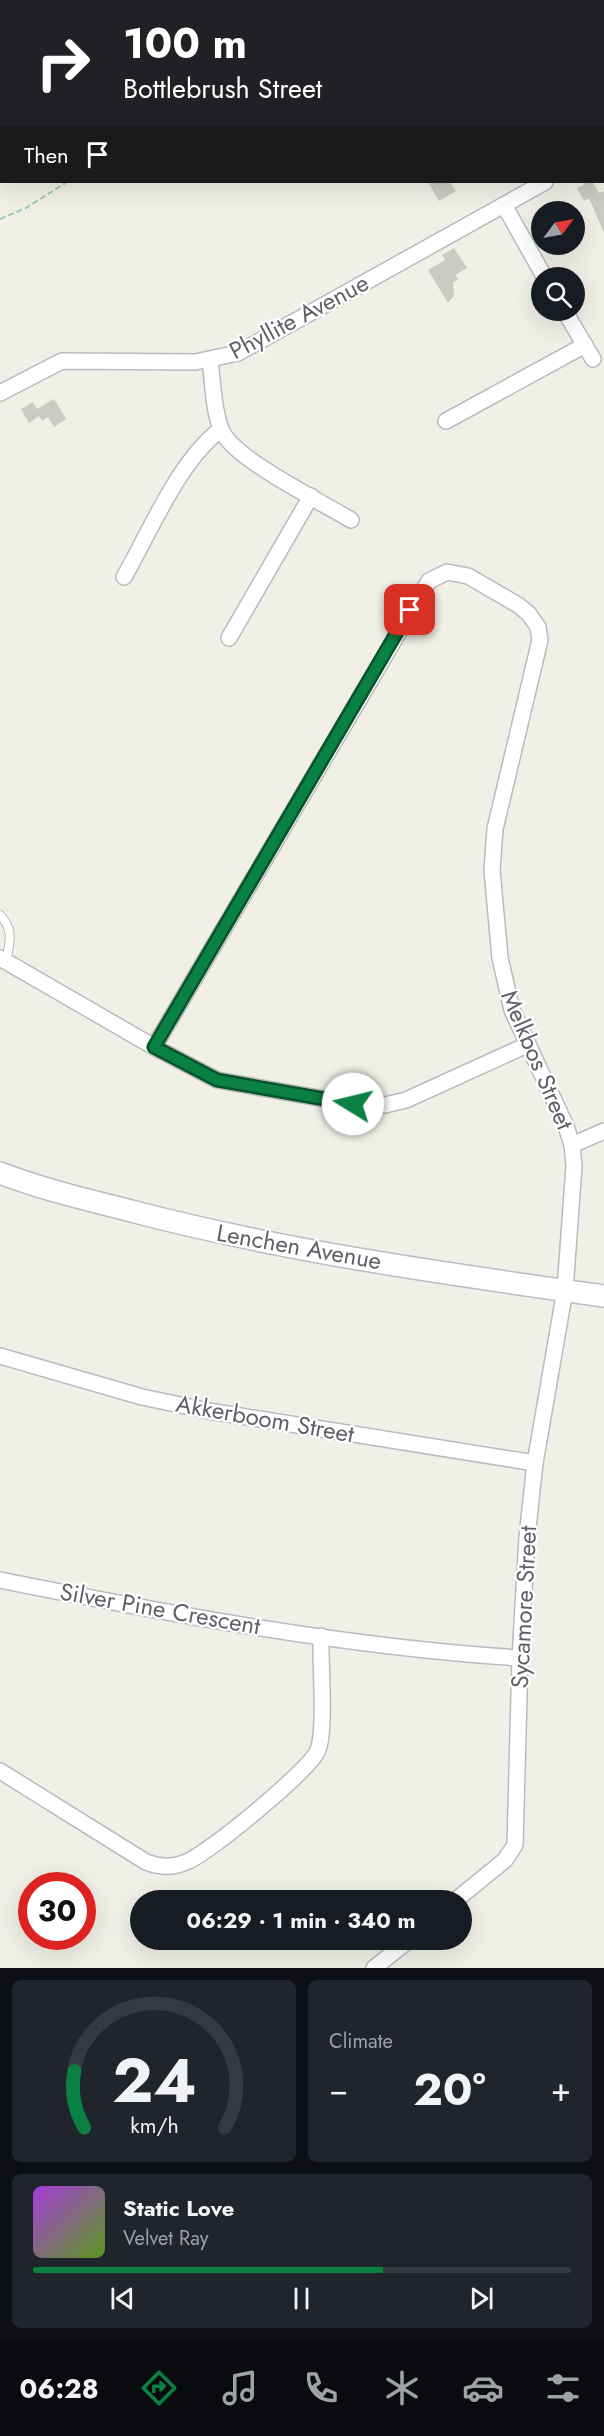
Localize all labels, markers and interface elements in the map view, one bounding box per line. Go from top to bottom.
text: 100 m [123,13,247,74]
icon: right [24,24,102,102]
text: Bottlebrush Street [123,69,322,108]
icon: arrive [81,138,114,171]
text: Then [24,139,69,171]
north arrow [531,201,585,255]
map controls [531,201,585,321]
street label: Phyllite Avenue [223,265,375,368]
button: search [531,267,585,321]
pin [384,584,435,635]
icon: arrive [393,593,426,626]
street label: Melkbos Street [492,984,583,1135]
position arrow [321,1072,385,1136]
street label: Lenchen Avenue [214,1215,384,1278]
street label: Akkerboom Street [173,1386,357,1451]
street label: Sycamore Street [502,1524,545,1689]
street label: Silver Pine Crescent [57,1574,263,1643]
speed limit sign: 30 [18,1872,96,1950]
text: 06:29 · 1 min · 340 m [187,1904,415,1936]
text: Climate [329,2027,393,2056]
text: 24 [112,2035,196,2125]
text: 20° [413,2057,486,2122]
text: − [329,2066,348,2113]
text: + [551,2066,571,2113]
text: km/h [130,2110,178,2141]
text: Static Love [123,2192,234,2224]
text: Velvet Ray [123,2224,209,2253]
icon: previous [106,2282,139,2315]
icon: pause [285,2282,318,2315]
icon: next [465,2282,498,2315]
icon: directions [138,2367,180,2409]
icon: music [219,2367,261,2409]
icon: phone [300,2367,342,2409]
icon: climate [381,2367,423,2409]
icon: car [462,2367,504,2409]
icon: filters [542,2367,584,2409]
text: 06:28 [19,2369,99,2408]

